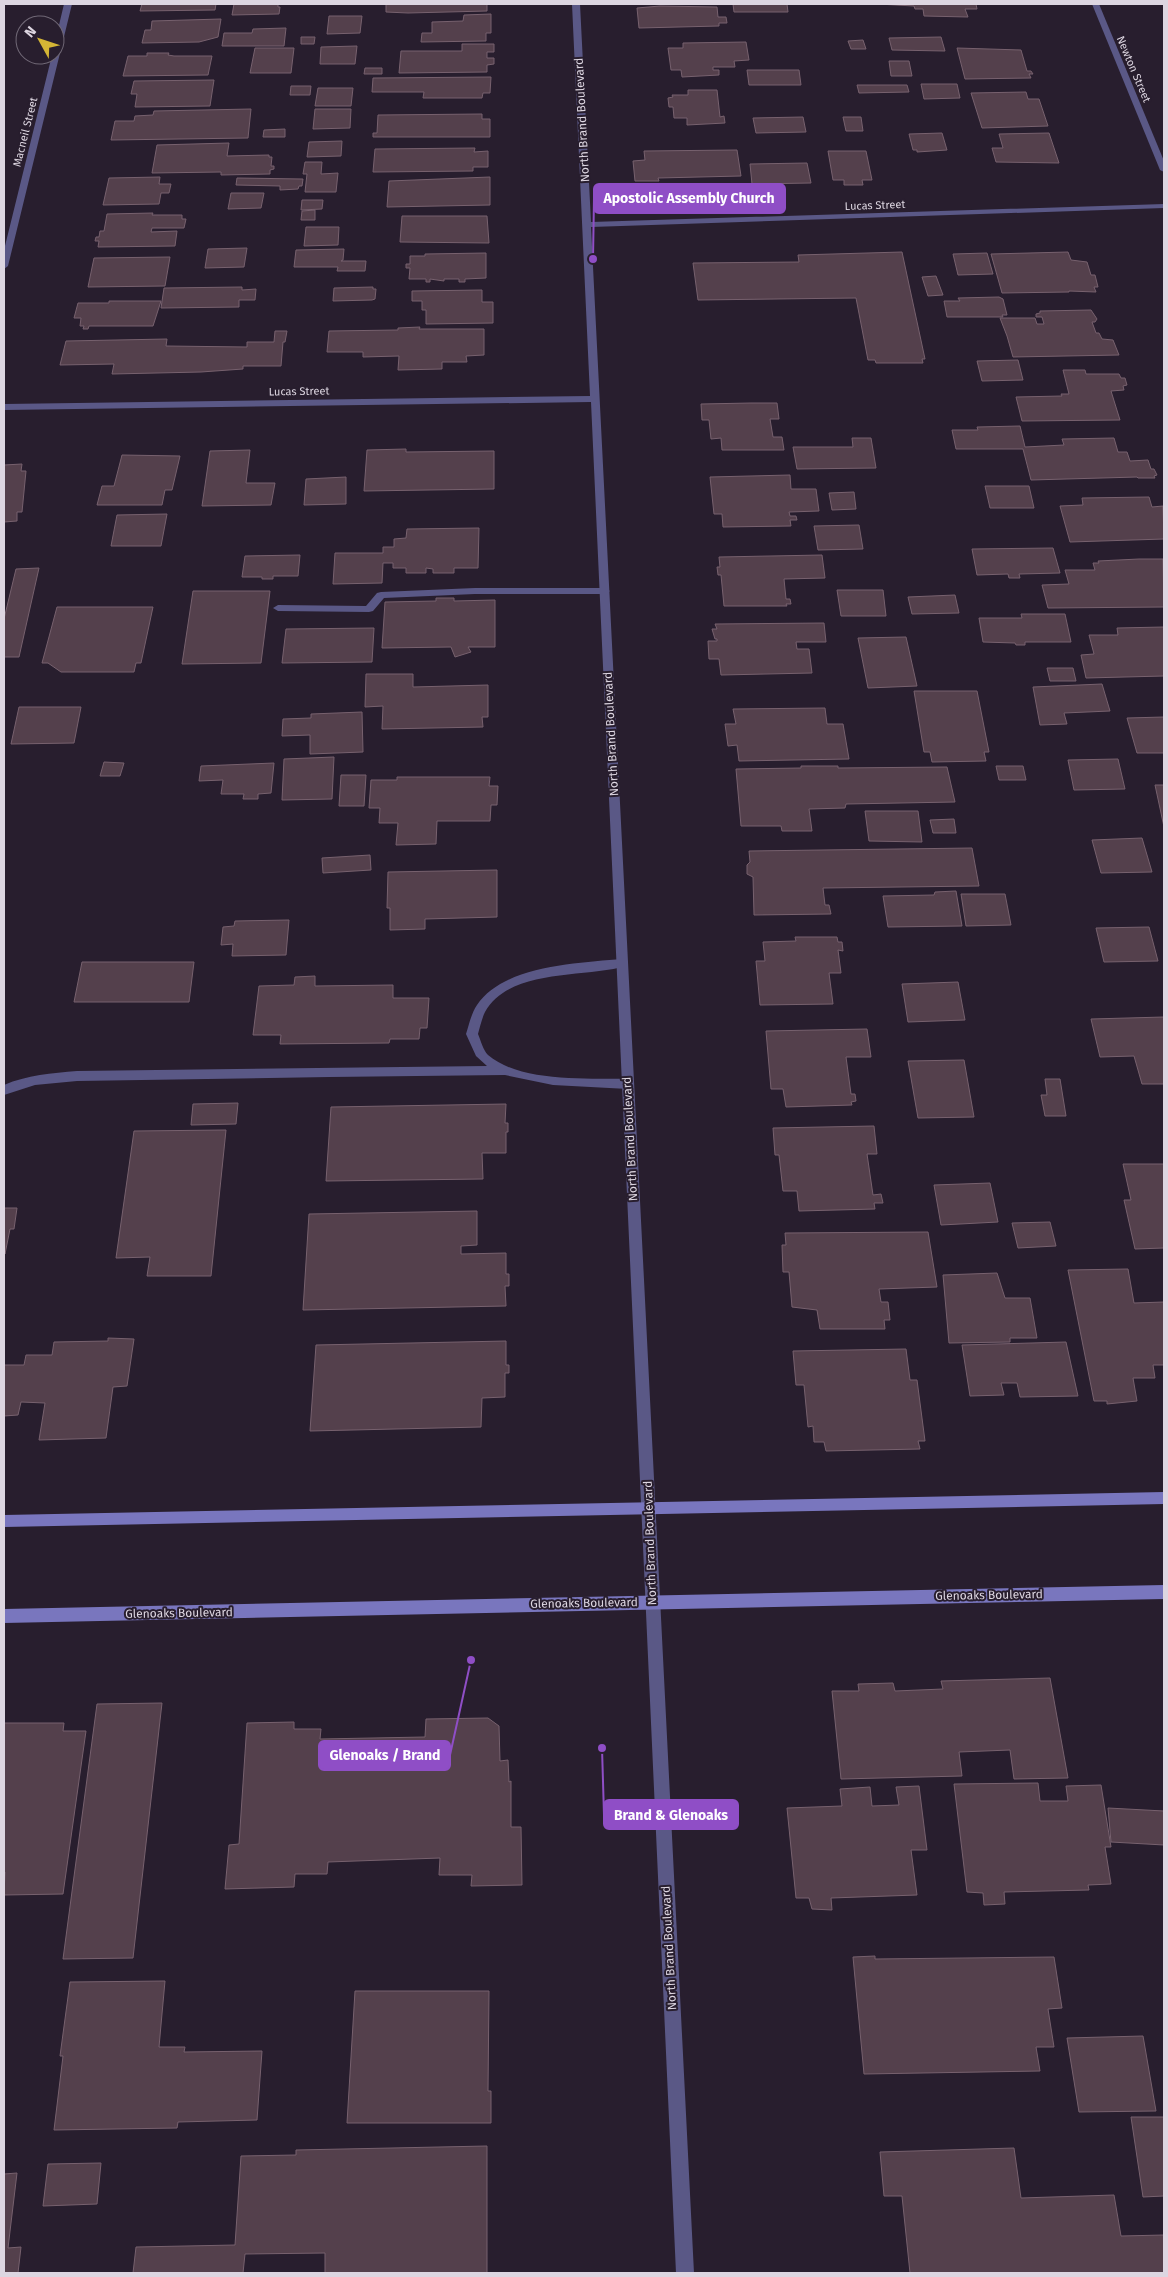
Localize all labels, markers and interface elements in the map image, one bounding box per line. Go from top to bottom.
north arrow [15,15,65,65]
text: N [21,23,40,41]
street label: Newton Street [1114,34,1153,104]
street label: North Brand Boulevard [572,57,592,183]
street label: Macneil Street [11,96,40,168]
callout: Apostolic Assembly Church [594,184,785,213]
text: Apostolic Assembly Church [602,190,775,207]
street label: Lucas Street [844,198,906,213]
street label: Lucas Street [269,384,329,399]
street label: North Brand Boulevard [601,671,621,797]
street label: North Brand Boulevard [620,1076,640,1202]
street label: North Brand Boulevard [641,1480,659,1606]
street label: Glenoaks Boulevard [935,1587,1043,1603]
street label: Glenoaks Boulevard [530,1595,638,1611]
street label: Glenoaks Boulevard [125,1605,233,1621]
callout: Glenoaks / Brand [319,1741,450,1770]
text: Glenoaks / Brand [330,1747,440,1764]
callout: Brand & Glenoaks [604,1800,738,1829]
text: Brand & Glenoaks [614,1807,728,1824]
street label: North Brand Boulevard [659,1885,679,2011]

